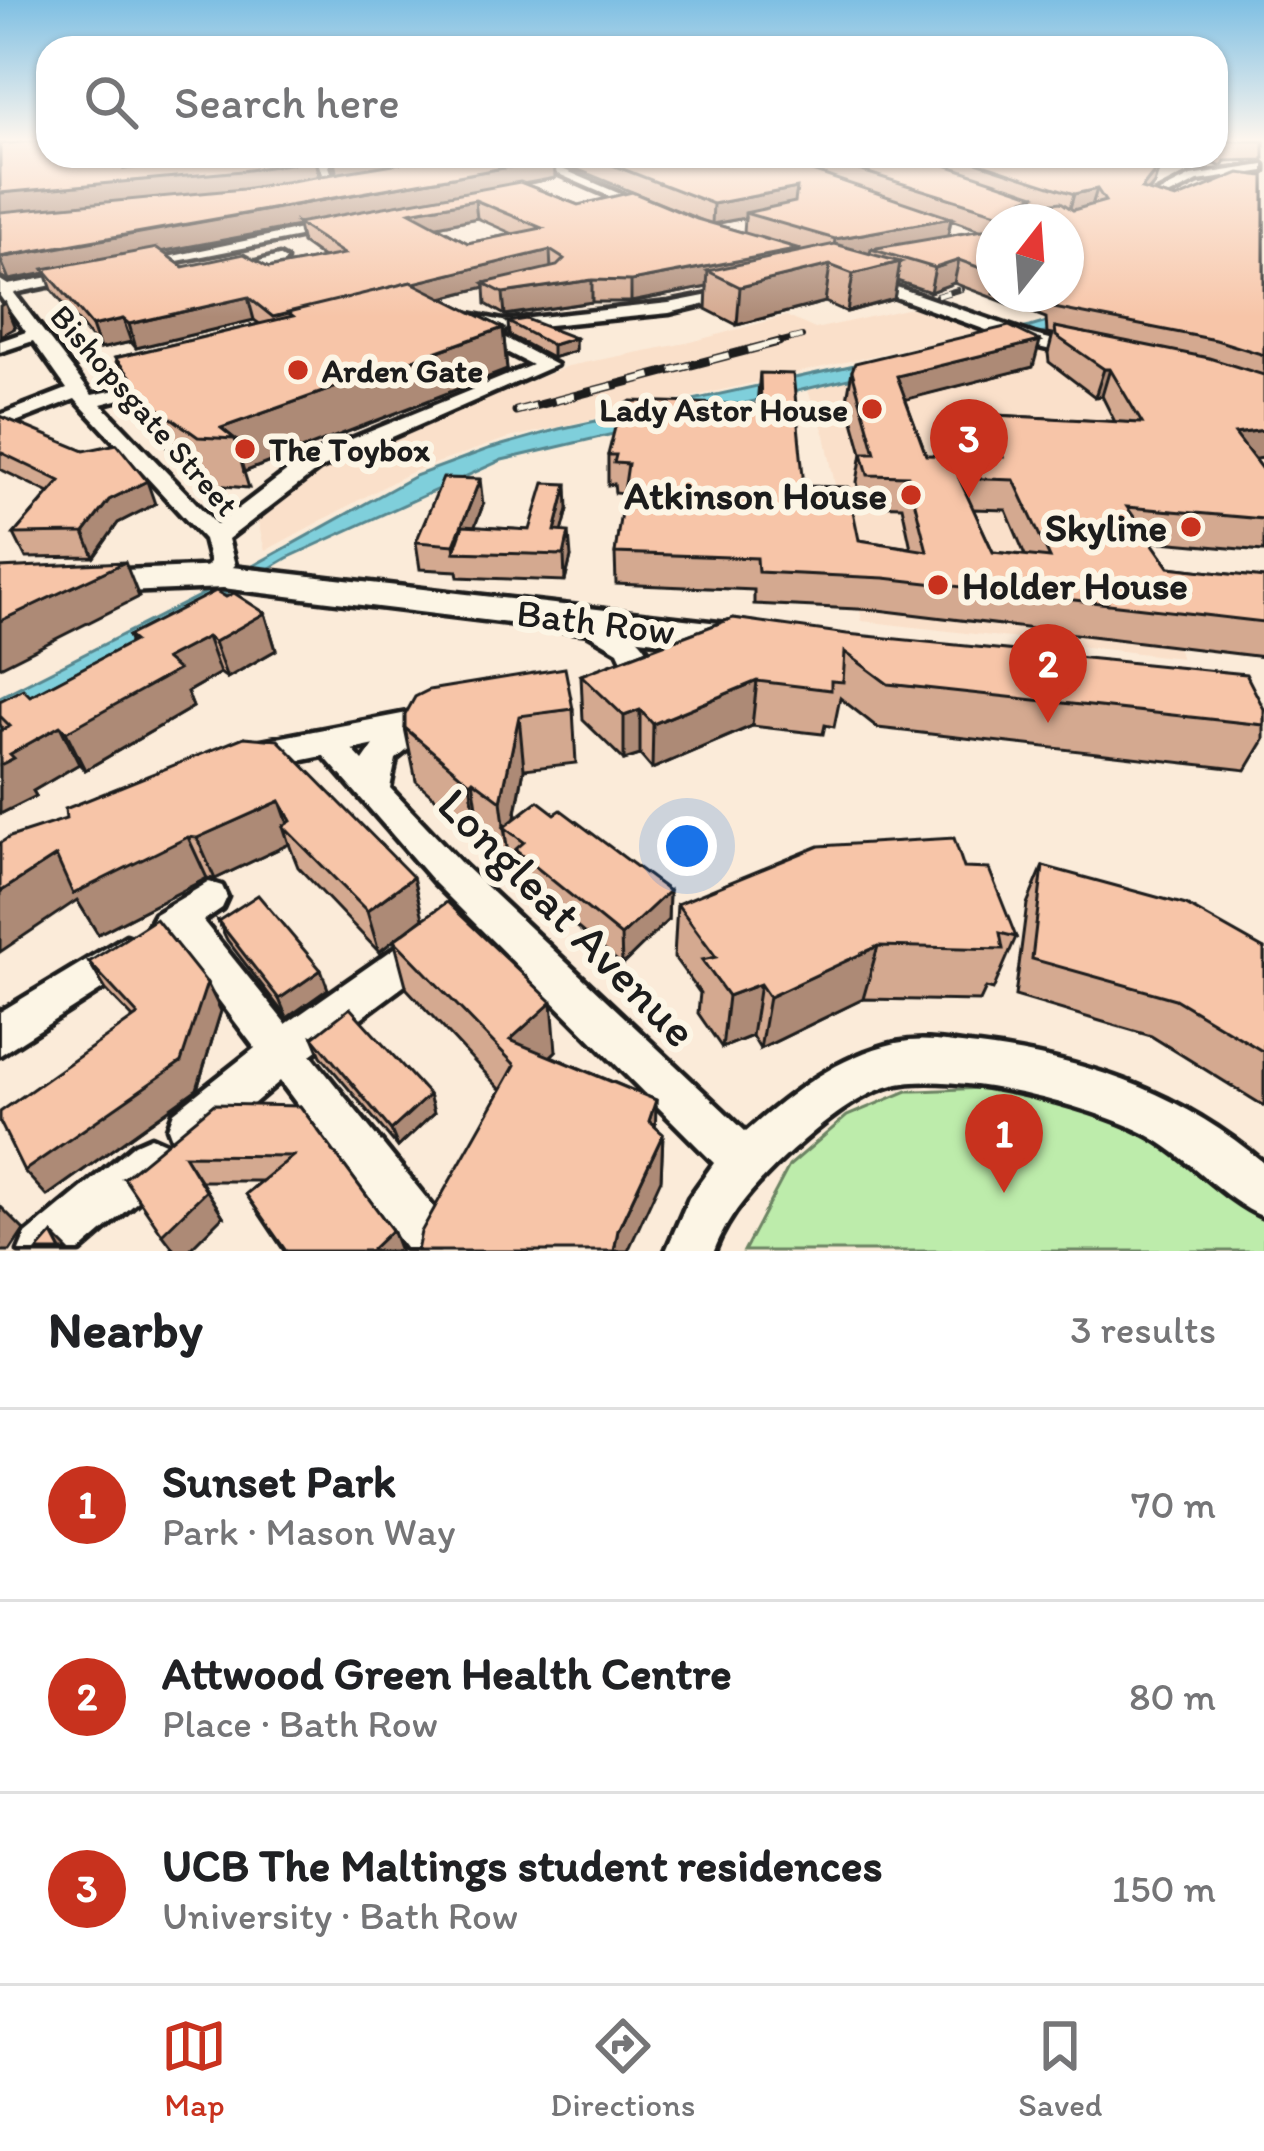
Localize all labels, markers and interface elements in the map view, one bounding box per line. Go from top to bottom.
search box [36,36,1228,168]
icon: search [78,69,144,135]
text: Search here [174,75,400,129]
north arrow [976,204,1084,312]
street label: Bishopsgate Street [42,297,247,524]
place label: Arden Gate [321,351,483,390]
marker: Arden Gate [285,357,311,383]
place label: Lady Astor House [599,390,848,429]
marker: Lady Astor House [859,396,885,422]
pin: 3 [930,399,1008,498]
place label: The Toybox [268,430,430,469]
marker: The Toybox [232,436,258,462]
place label: Atkinson House [624,472,887,519]
marker: Atkinson House [898,482,924,508]
place label: Skyline [1045,504,1167,551]
marker: Skyline [1178,514,1204,540]
place label: Holder House [962,562,1188,609]
marker: Holder House [925,572,951,598]
street label: Bath Row [514,588,678,655]
pin: 2 [1009,624,1087,723]
street label: Longleat Avenue [426,775,710,1059]
your location [657,816,717,876]
pin: 1 [965,1094,1043,1193]
text: Nearby [48,1299,203,1360]
text: 3 results [1070,1306,1216,1353]
text: Sunset Park [162,1454,396,1508]
text: 1 [78,1481,96,1528]
text: 70 m [1131,1481,1216,1528]
text: Park · Mason Way [162,1508,455,1555]
text: Attwood Green Health Centre [162,1646,732,1700]
text: 2 [77,1673,97,1720]
text: 80 m [1129,1673,1216,1720]
text: Place · Bath Row [162,1700,438,1747]
text: UCB The Maltings student residences [162,1838,883,1892]
text: 3 [76,1865,98,1912]
text: 150 m [1112,1865,1216,1912]
text: University · Bath Row [162,1892,518,1939]
tab: Map [161,2013,227,2124]
tab: Directions [550,2013,695,2124]
tab: Saved [1018,2013,1103,2124]

